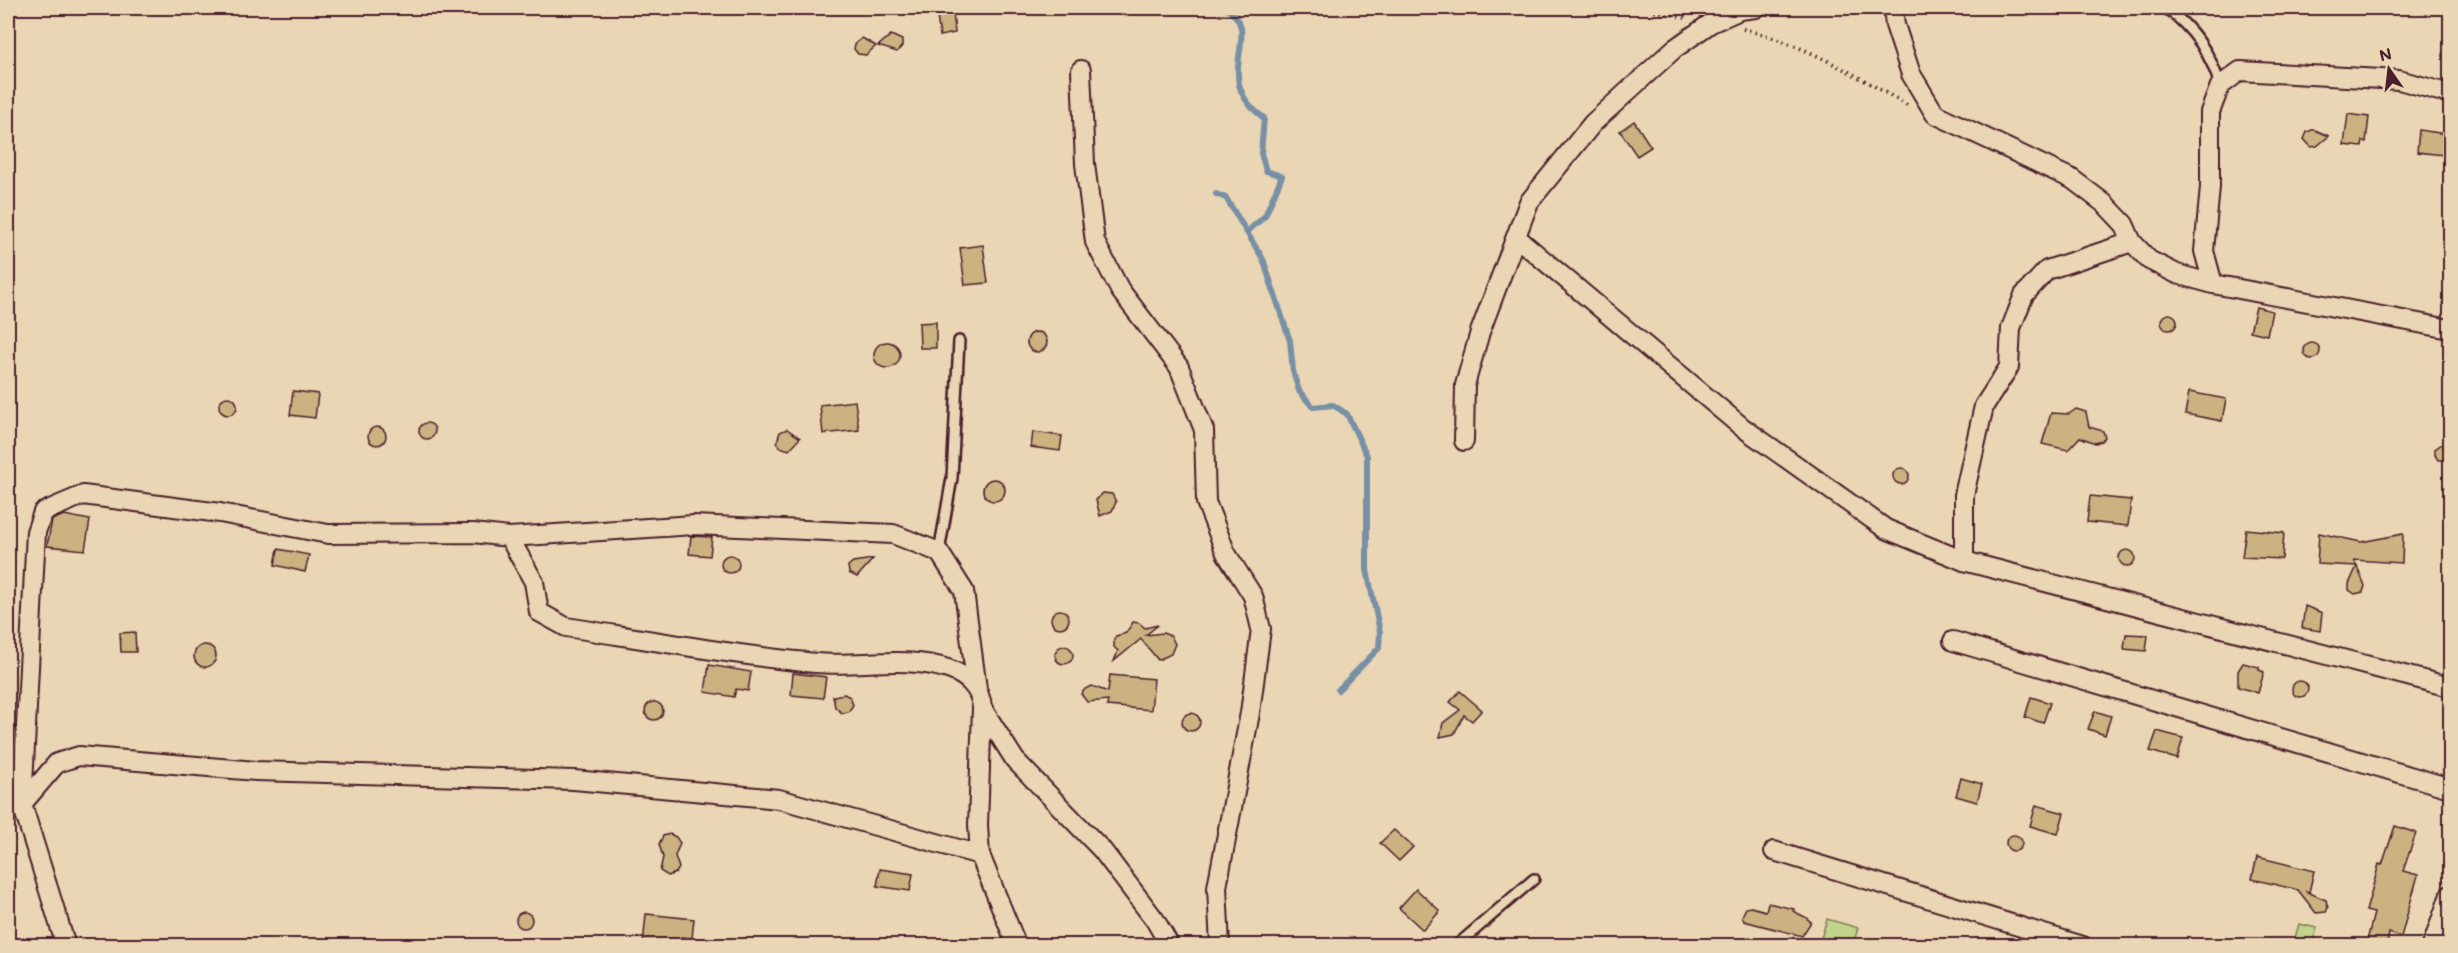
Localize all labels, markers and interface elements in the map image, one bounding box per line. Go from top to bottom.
north arrow [2359,39,2419,99]
text: N [2377,42,2394,66]

